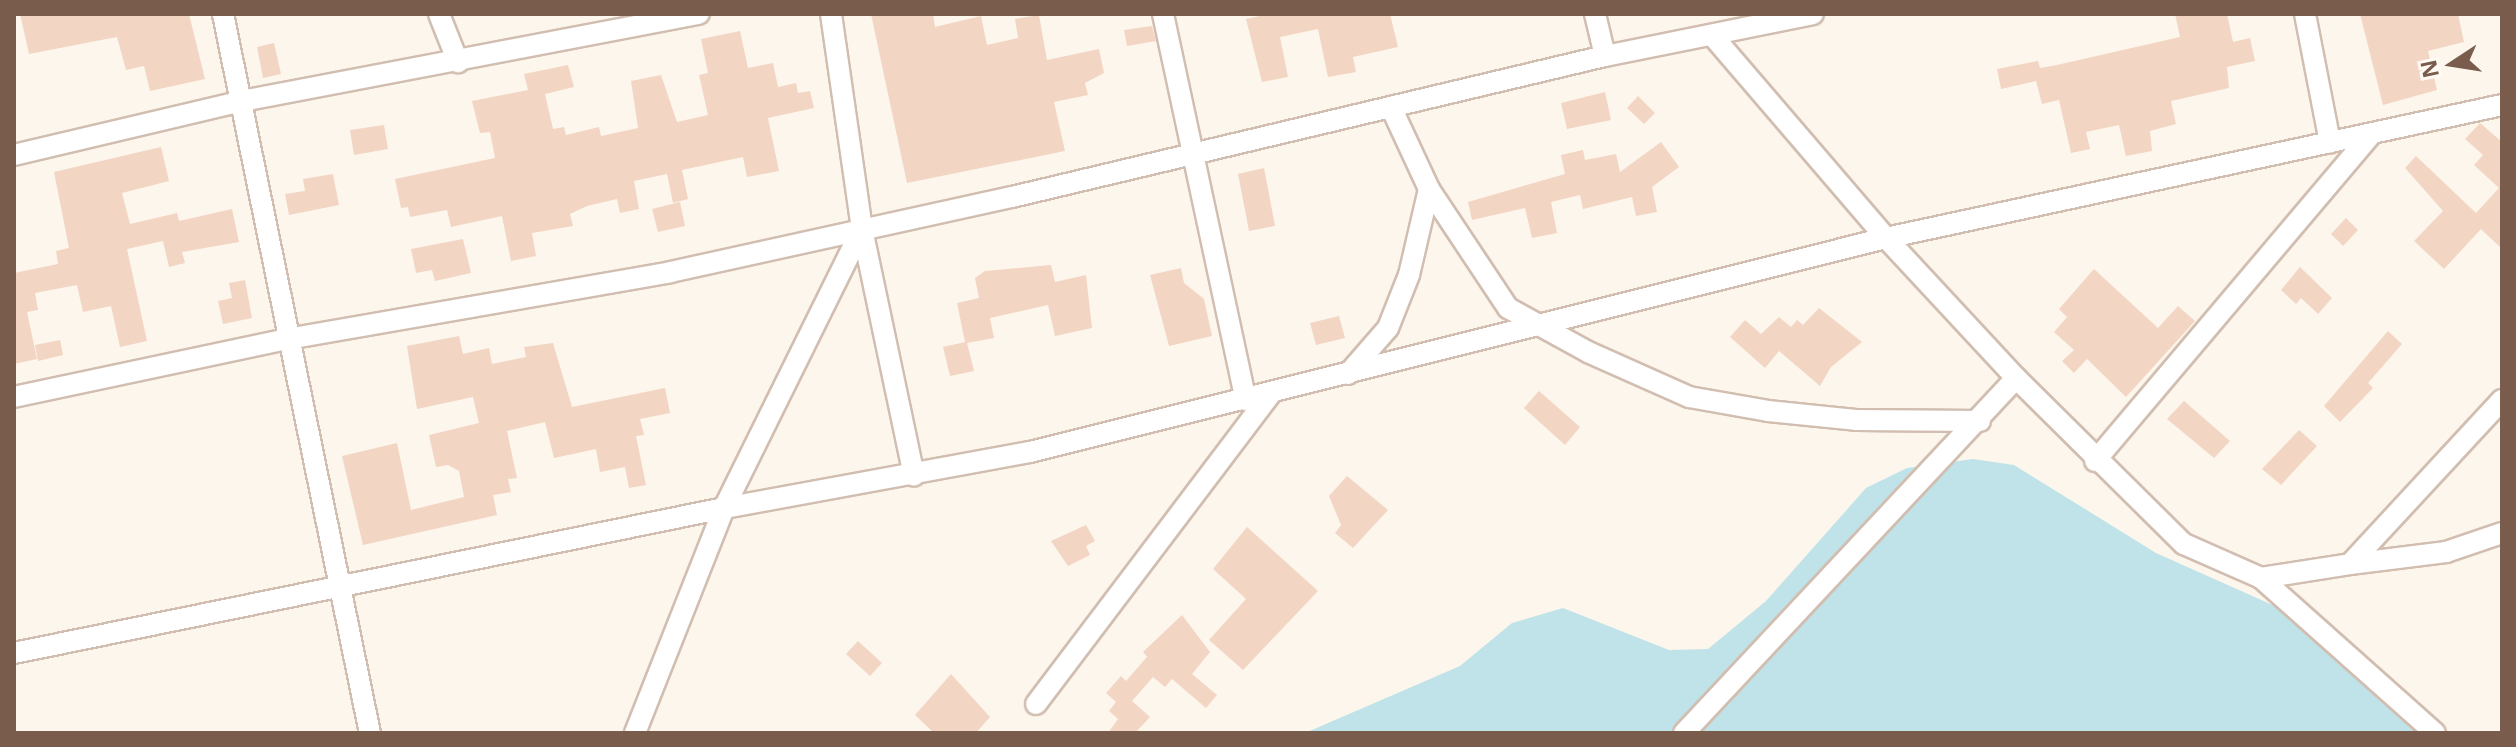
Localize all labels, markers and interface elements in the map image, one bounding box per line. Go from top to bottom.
north arrow [2412,24,2492,104]
text: N [2412,57,2445,81]

